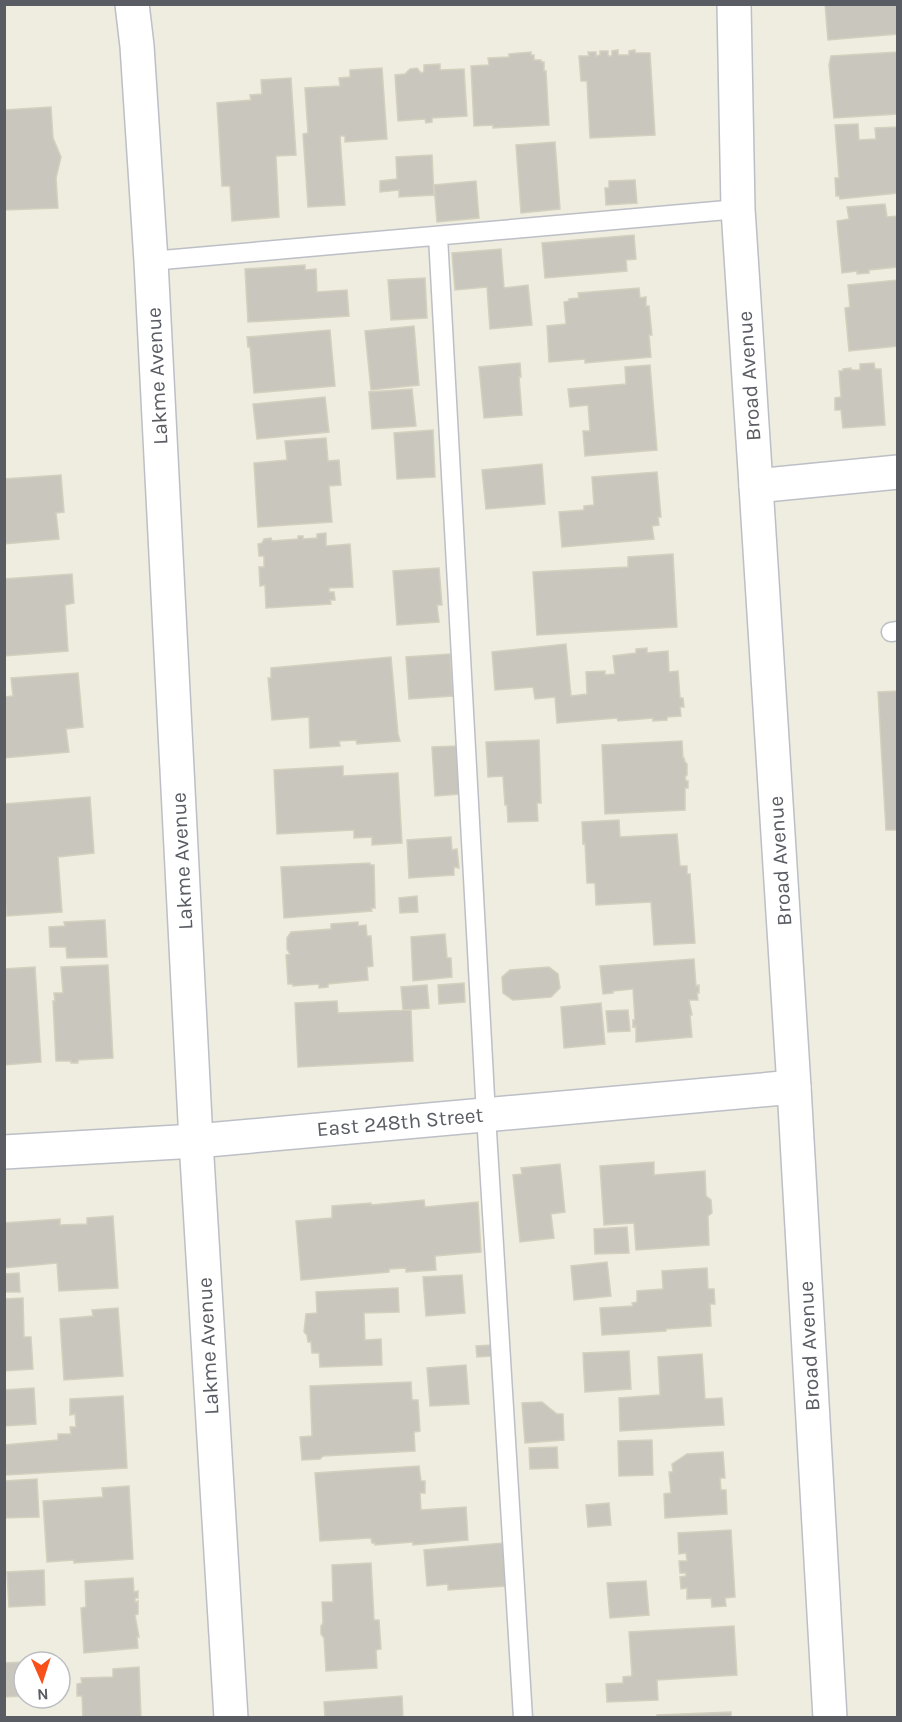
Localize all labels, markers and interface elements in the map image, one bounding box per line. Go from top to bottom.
street label: Lakme Avenue [141,307,173,445]
street label: Broad Avenue [732,310,766,442]
street label: Lakme Avenue [166,792,198,930]
street label: Broad Avenue [763,795,797,927]
street label: East 248th Street [316,1103,484,1141]
street label: Lakme Avenue [192,1277,224,1415]
street label: Broad Avenue [794,1280,824,1412]
north arrow [12,1650,72,1710]
text: N [37,1685,49,1704]

